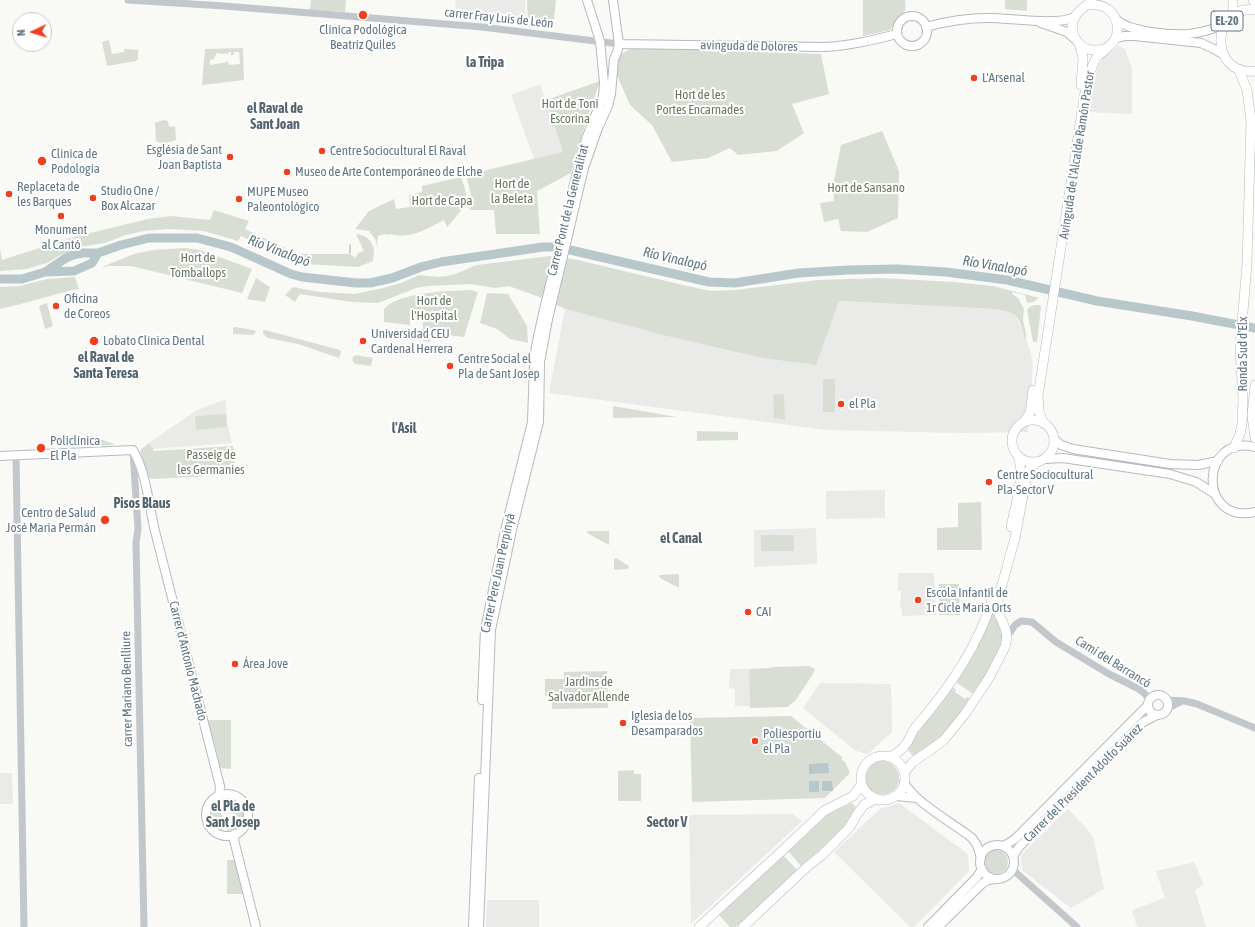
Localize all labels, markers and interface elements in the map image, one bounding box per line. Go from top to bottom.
street label: carrer Fray Luis de León [444,5,554,31]
marker: Clínica Podológica Beatriz Quiles [357,9,369,21]
road number: EL-20 [1211,11,1243,31]
north arrow [12,12,52,52]
place label: Clínica Podológica Beatriz Quiles [319,22,407,53]
text: N [15,29,27,36]
street label: avinguda de Dolores [700,37,798,55]
district label: la Tripa [466,55,504,71]
place label: L'Arsenal [982,70,1025,86]
street label: Avinguda de l'Alcalde Ramón Pastor [1056,70,1098,240]
marker: L'Arsenal [969,73,979,83]
park label: Hort de les Portes Encarnades [656,87,744,118]
park label: Hort de Toni Escorina [541,96,599,127]
district label: el Raval de Sant Joan [247,101,303,134]
place label: Església de Sant Joan Baptista [146,142,222,173]
place label: Centre Sociocultural El Raval [330,143,466,159]
street label: Carrer Pont de la Generalitat [544,143,592,277]
place label: Clínica de Podología [51,146,100,177]
marker: Centre Sociocultural El Raval [317,146,327,156]
marker: Església de Sant Joan Baptista [225,152,235,162]
marker: Clínica de Podología [36,155,48,167]
place label: Museo de Arte Contemporáneo de Elche [295,164,482,180]
marker: Museo de Arte Contemporáneo de Elche [282,167,292,177]
park label: Hort de la Beleta [491,176,533,207]
place label: Replaceta de les Barques [17,179,79,210]
park label: Hort de Sansano [827,180,905,196]
place label: Studio One / Box Alcazar [101,183,159,214]
place label: MUPE Museo Paleontológico [247,184,319,215]
marker: Replaceta de les Barques [4,189,14,199]
marker: Studio One / Box Alcazar [88,193,98,203]
park label: Hort de Capa [412,193,472,209]
marker: MUPE Museo Paleontológico [234,194,244,204]
marker: Monument al Cantó [56,211,66,221]
place label: Monument al Cantó [35,222,87,253]
water label: Río Vinalopó [245,231,313,271]
water label: Río Vinalopó [641,243,709,275]
park label: Hort de Tomballops [170,250,226,281]
water label: Río Vinalopó [961,252,1029,280]
place label: Oficina de Coreos [64,291,110,322]
park label: Hort de l'Hospital [411,293,457,324]
marker: Oficina de Coreos [51,301,61,311]
street label: Ronda Sud d'Elx [1235,316,1251,392]
place label: Universidad CEU Cardenal Herrera [371,326,453,357]
place label: Lobato Clínica Dental [103,333,205,349]
marker: Lobato Clínica Dental [88,335,100,347]
marker: Universidad CEU Cardenal Herrera [358,336,368,346]
district label: el Raval de Santa Teresa [73,350,139,382]
place label: Centre Social el Pla de Sant Josep [458,351,540,382]
marker: Centre Social el Pla de Sant Josep [445,361,455,371]
place label: el Pla [849,396,876,412]
marker: el Pla [836,399,846,409]
district label: l'Asil [392,421,416,437]
place label: Policlínica El Pla [50,433,100,464]
marker: Policlínica El Pla [35,442,47,454]
park label: Passeig de les Germanies [177,447,245,478]
place label: Centre Sociocultural Pla-Sector V [997,467,1093,498]
marker: Centre Sociocultural Pla-Sector V [984,477,994,487]
district label: Pisos Blaus [114,496,170,512]
place label: Centro de Salud José María Permán [6,505,96,536]
street label: Carrer Pere Joan Perpinyà [478,512,518,634]
marker: Centro de Salud José María Permán [99,514,111,526]
district label: el Canal [660,531,702,547]
place label: Escola Infantil de 1r Cicle María Orts [926,585,1011,616]
marker: Escola Infantil de 1r Cicle María Orts [913,595,923,605]
street label: Carrer d'Antonio Machado [166,599,210,723]
place label: CAI [756,604,772,620]
marker: CAI [743,607,753,617]
street label: carrer Mariano Benlliure [118,631,136,747]
street label: Camí del Barrancó [1072,633,1154,691]
place label: Área Jove [243,656,288,672]
marker: Área Jove [230,659,240,669]
park label: Jardins de Salvador Allende [548,674,630,705]
place label: Iglesia de los Desamparados [631,708,703,739]
marker: Iglesia de los Desamparados [618,718,628,728]
street label: Carrer del President Adolfo Suárez [1020,720,1146,846]
place label: Poliesportiu el Pla [763,726,821,757]
marker: Poliesportiu el Pla [750,736,760,746]
district label: el Pla de Sant Josep [206,799,260,832]
district label: Sector V [647,815,687,831]

